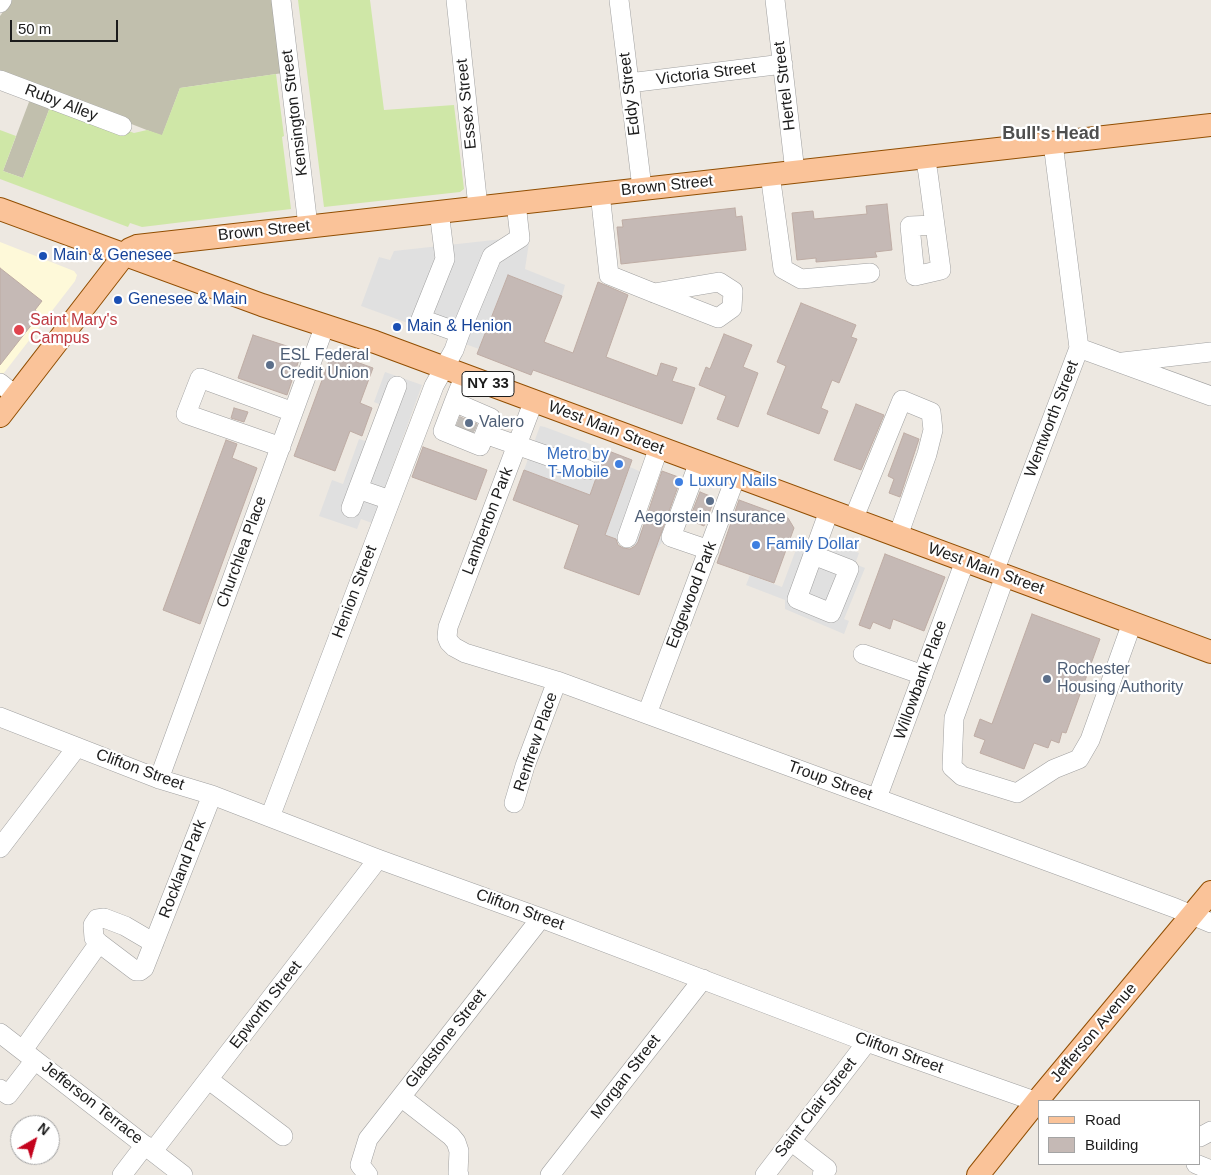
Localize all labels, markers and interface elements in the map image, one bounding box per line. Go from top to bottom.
scale bar [12,10,120,42]
text: 50 m [18,20,51,37]
street label: Hertel Street [770,40,800,132]
street label: Kensington Street [278,49,312,177]
street label: Eddy Street [615,51,645,137]
street label: Essex Street [453,58,481,150]
street label: Victoria Street [655,58,757,90]
street label: Ruby Alley [22,80,100,126]
district label: Bull's Head [1002,123,1100,145]
street label: Brown Street [620,172,714,200]
street label: Brown Street [217,217,311,245]
place label: Main & Genesee [53,246,172,266]
marker: Main & Genesee [37,250,49,262]
place label: Genesee & Main [128,290,247,310]
marker: Genesee & Main [112,294,124,306]
place label: Saint Mary's Campus [30,311,118,349]
place label: Main & Henion [407,317,512,337]
marker: Main & Henion [391,321,403,333]
marker: Saint Mary's Campus [12,323,26,337]
place label: ESL Federal Credit Union [280,346,369,384]
street label: Wentworth Street [1021,358,1083,480]
marker: ESL Federal Credit Union [264,359,276,371]
road number: NY 33 [462,372,514,396]
street label: West Main Street [545,397,667,459]
place label: Valero [479,413,524,433]
marker: Valero [463,417,475,429]
place label: Metro by T-Mobile [547,445,609,483]
marker: Metro by T-Mobile [613,458,625,470]
street label: Lamberton Park [459,464,517,578]
place label: Luxury Nails [689,472,777,492]
marker: Luxury Nails [673,476,685,488]
street label: Churchlea Place [213,494,271,610]
marker: Aegorstein Insurance [704,495,716,507]
place label: Aegorstein Insurance [634,508,786,528]
place label: Family Dollar [766,535,859,555]
street label: Edgewood Park [663,539,721,651]
marker: Family Dollar [750,539,762,551]
street label: West Main Street [925,539,1047,599]
street label: Henion Street [329,543,381,641]
street label: Willowbank Place [891,618,951,742]
place label: Rochester Housing Authority [1057,660,1183,698]
marker: Rochester Housing Authority [1041,673,1053,685]
street label: Renfrew Place [510,690,562,794]
street label: Clifton Street [93,745,187,795]
street label: Troup Street [785,757,875,805]
street label: Rockland Park [155,817,211,921]
street label: Clifton Street [473,885,567,935]
street label: Epworth Street [226,957,306,1053]
street label: Jefferson Avenue [1047,979,1141,1087]
street label: Gladstone Street [401,986,491,1092]
street label: Clifton Street [852,1028,946,1078]
street label: Morgan Street [587,1031,665,1123]
street label: Saint Clair Street [771,1054,861,1162]
street label: Jefferson Terrace [38,1057,146,1149]
legend [1038,1100,1201,1165]
text: Road [1085,1111,1121,1128]
north arrow [10,1115,60,1165]
text: N [35,1120,53,1138]
text: Building [1085,1136,1138,1153]

